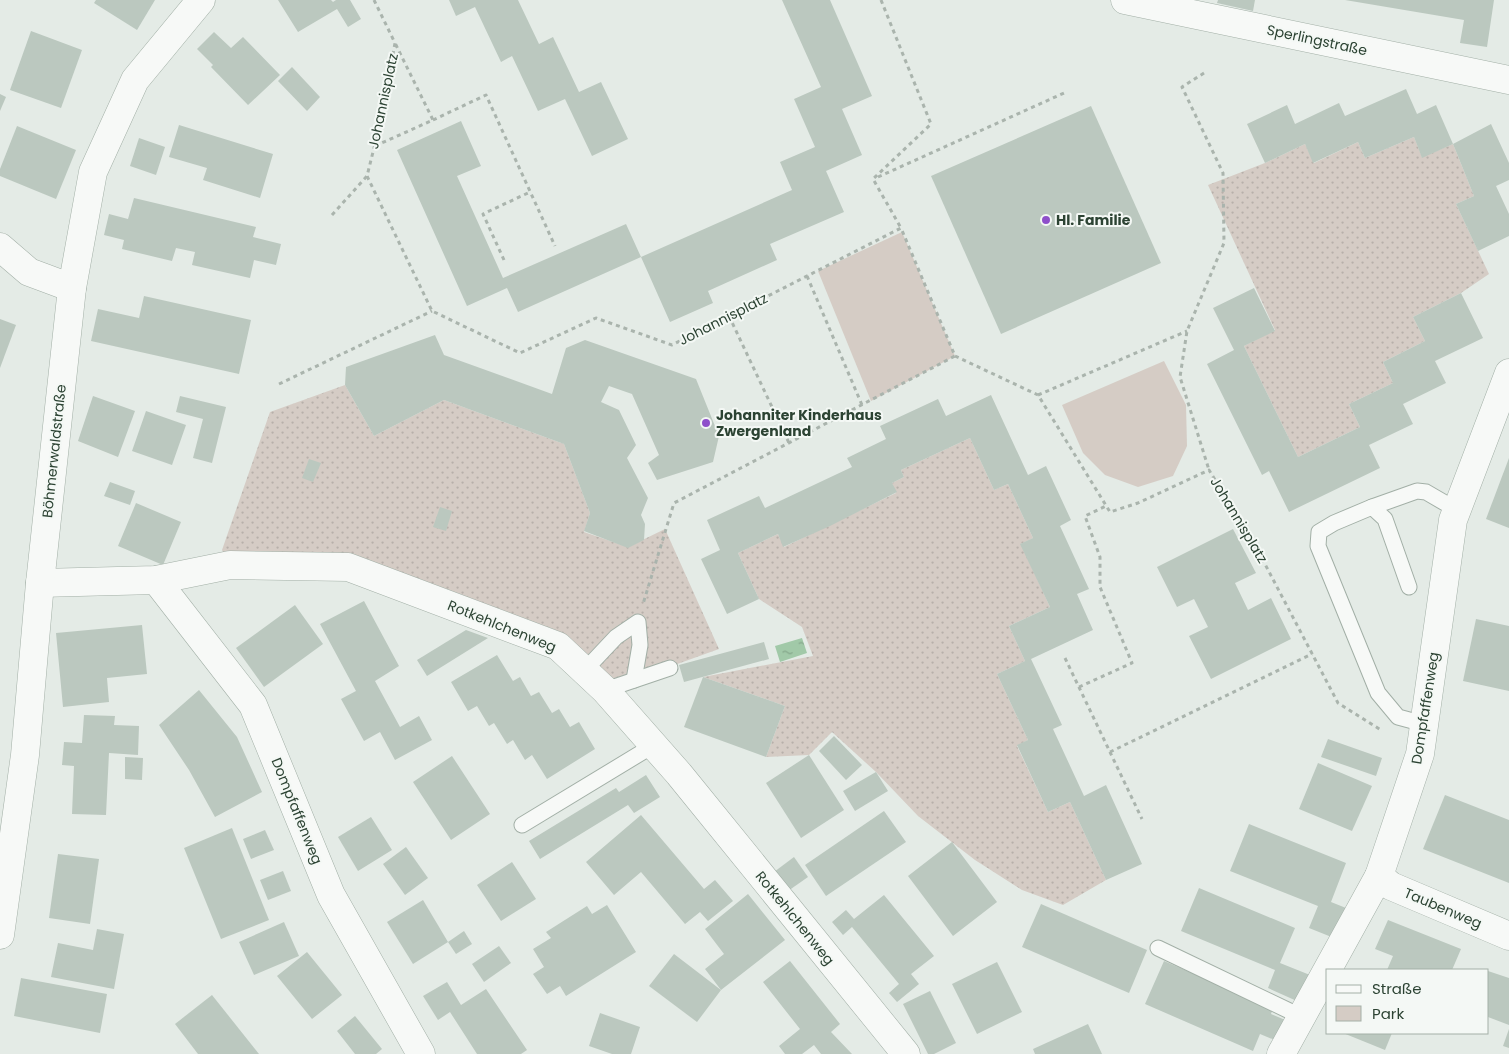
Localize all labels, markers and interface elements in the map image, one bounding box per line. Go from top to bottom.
street label: Sperlingstraße [1265,20,1369,60]
street label: Johannisplatz [363,51,403,151]
place label: Hl. Familie [1056,210,1131,230]
marker: Hl. Familie [1040,214,1052,226]
street label: Johannisplatz [675,288,771,350]
street label: Böhmerwaldstraße [37,383,71,519]
place label: Johanniter Kinderhaus Zwergenland [716,405,882,441]
marker: Johanniter Kinderhaus Zwergenland [700,417,712,429]
street label: Johannisplatz [1205,473,1273,567]
street label: Rotkehlchenweg [445,595,559,657]
street label: Dompfaffenweg [1406,650,1444,766]
street label: Dompfaffenweg [267,755,327,867]
street label: Rotkehlchenweg [751,867,839,969]
street label: Taubenweg [1401,883,1485,933]
legend [1326,969,1489,1034]
text: Straße [1372,978,1422,999]
text: Park [1372,1003,1404,1024]

